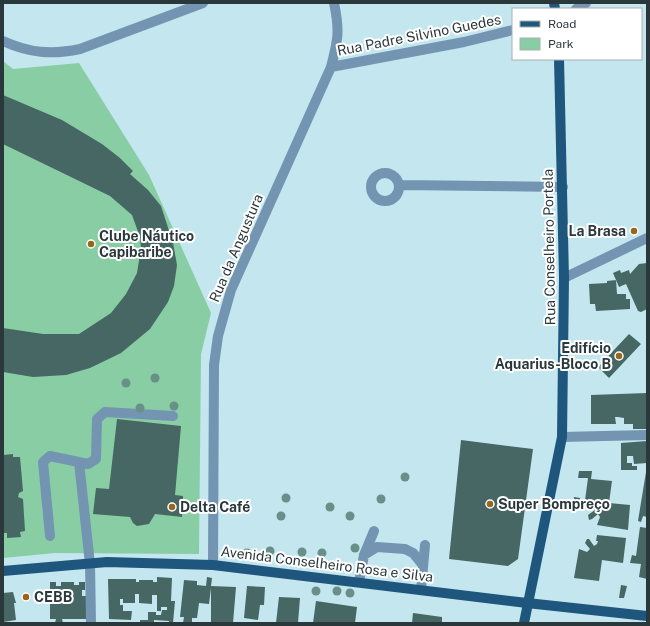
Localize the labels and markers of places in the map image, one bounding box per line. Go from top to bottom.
place label: La Brasa [569,223,626,239]
marker: La Brasa [629,226,639,236]
place label: Clube Náutico Capibaribe [99,228,194,260]
marker: Clube Náutico Capibaribe [86,239,96,249]
place label: Edifício Aquarius-Bloco B [495,340,611,372]
marker: Edifício Aquarius-Bloco B [614,351,624,361]
place label: Super Bompreço [498,496,610,512]
place label: Delta Café [180,499,250,515]
marker: Super Bompreço [485,499,495,509]
marker: Delta Café [167,502,177,512]
place label: CEBB [34,589,72,605]
marker: CEBB [21,592,31,602]

